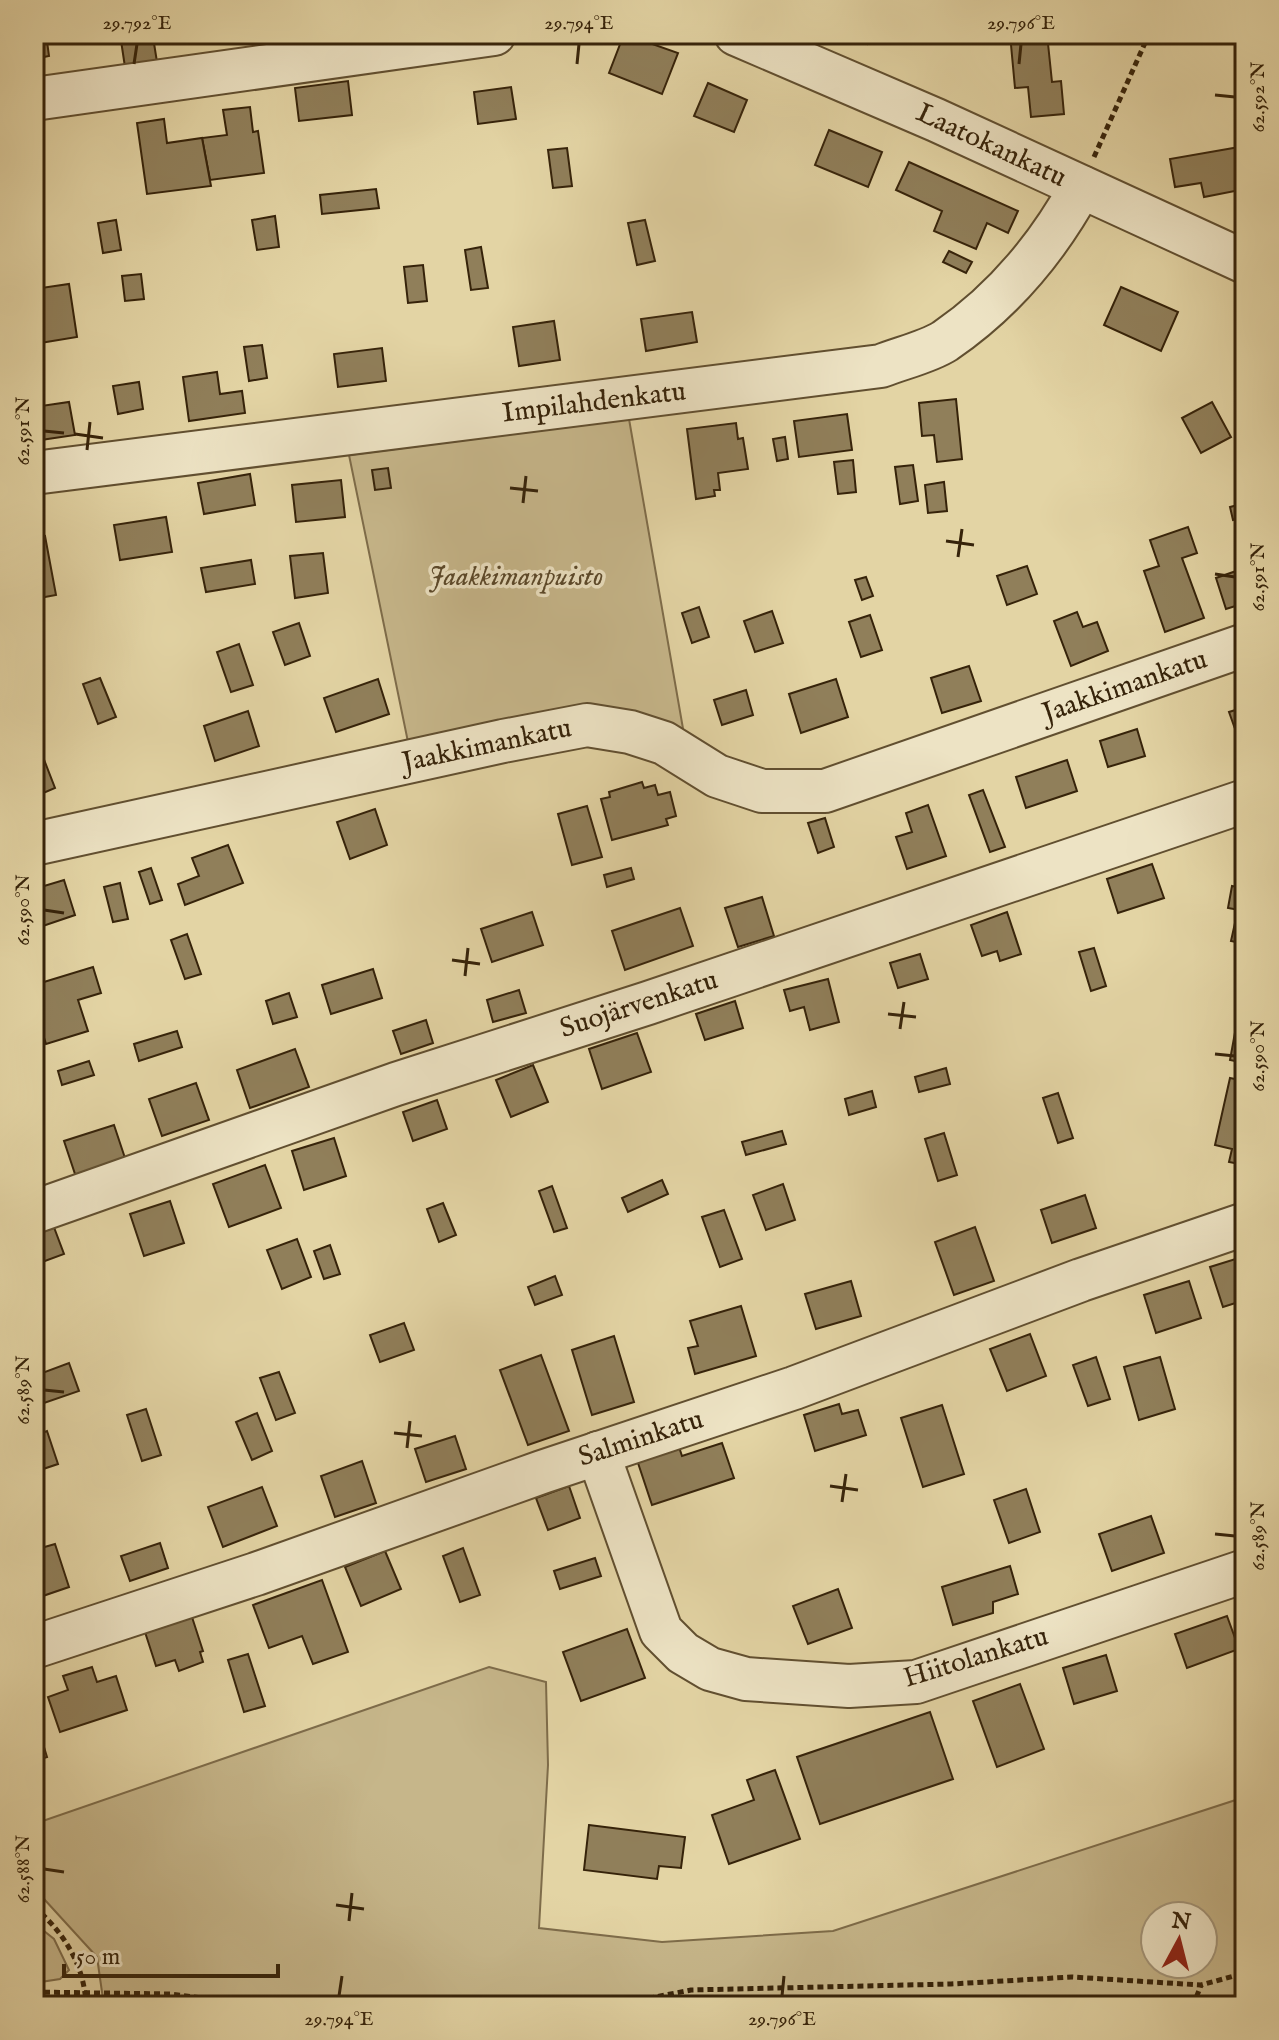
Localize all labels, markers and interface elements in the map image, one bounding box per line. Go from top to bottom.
text: 29.792°E [102,11,172,36]
text: 29.794°E [544,11,614,36]
text: 29.796°E [987,11,1055,36]
text: 62.592°N [1246,61,1271,133]
street label: Laatokankatu [910,96,1072,196]
street label: Impilahdenkatu [500,374,688,432]
text: 62.591°N [11,396,36,466]
text: 62.591°N [1246,542,1271,612]
park label: Jaakkimanpuisto [429,560,603,595]
street label: Jaakkimankatu [1035,642,1212,733]
street label: Jaakkimankatu [396,711,575,782]
text: 62.590°N [11,874,36,946]
street label: Suojärvenkatu [556,963,722,1047]
text: 62.590°N [1246,1020,1271,1092]
text: 62.589°N [11,1355,36,1425]
street label: Salminkatu [574,1402,708,1476]
text: 62.589°N [1246,1501,1271,1571]
street label: Hiitolankatu [899,1619,1053,1697]
text: 62.588°N [11,1835,36,1903]
north arrow [1139,1900,1219,1980]
text: N [1169,1907,1192,1937]
scale bar [64,1928,278,1978]
text: 50 m [76,1942,120,1973]
text: 29.794°E [304,2007,374,2032]
text: 29.796°E [748,2007,816,2032]

